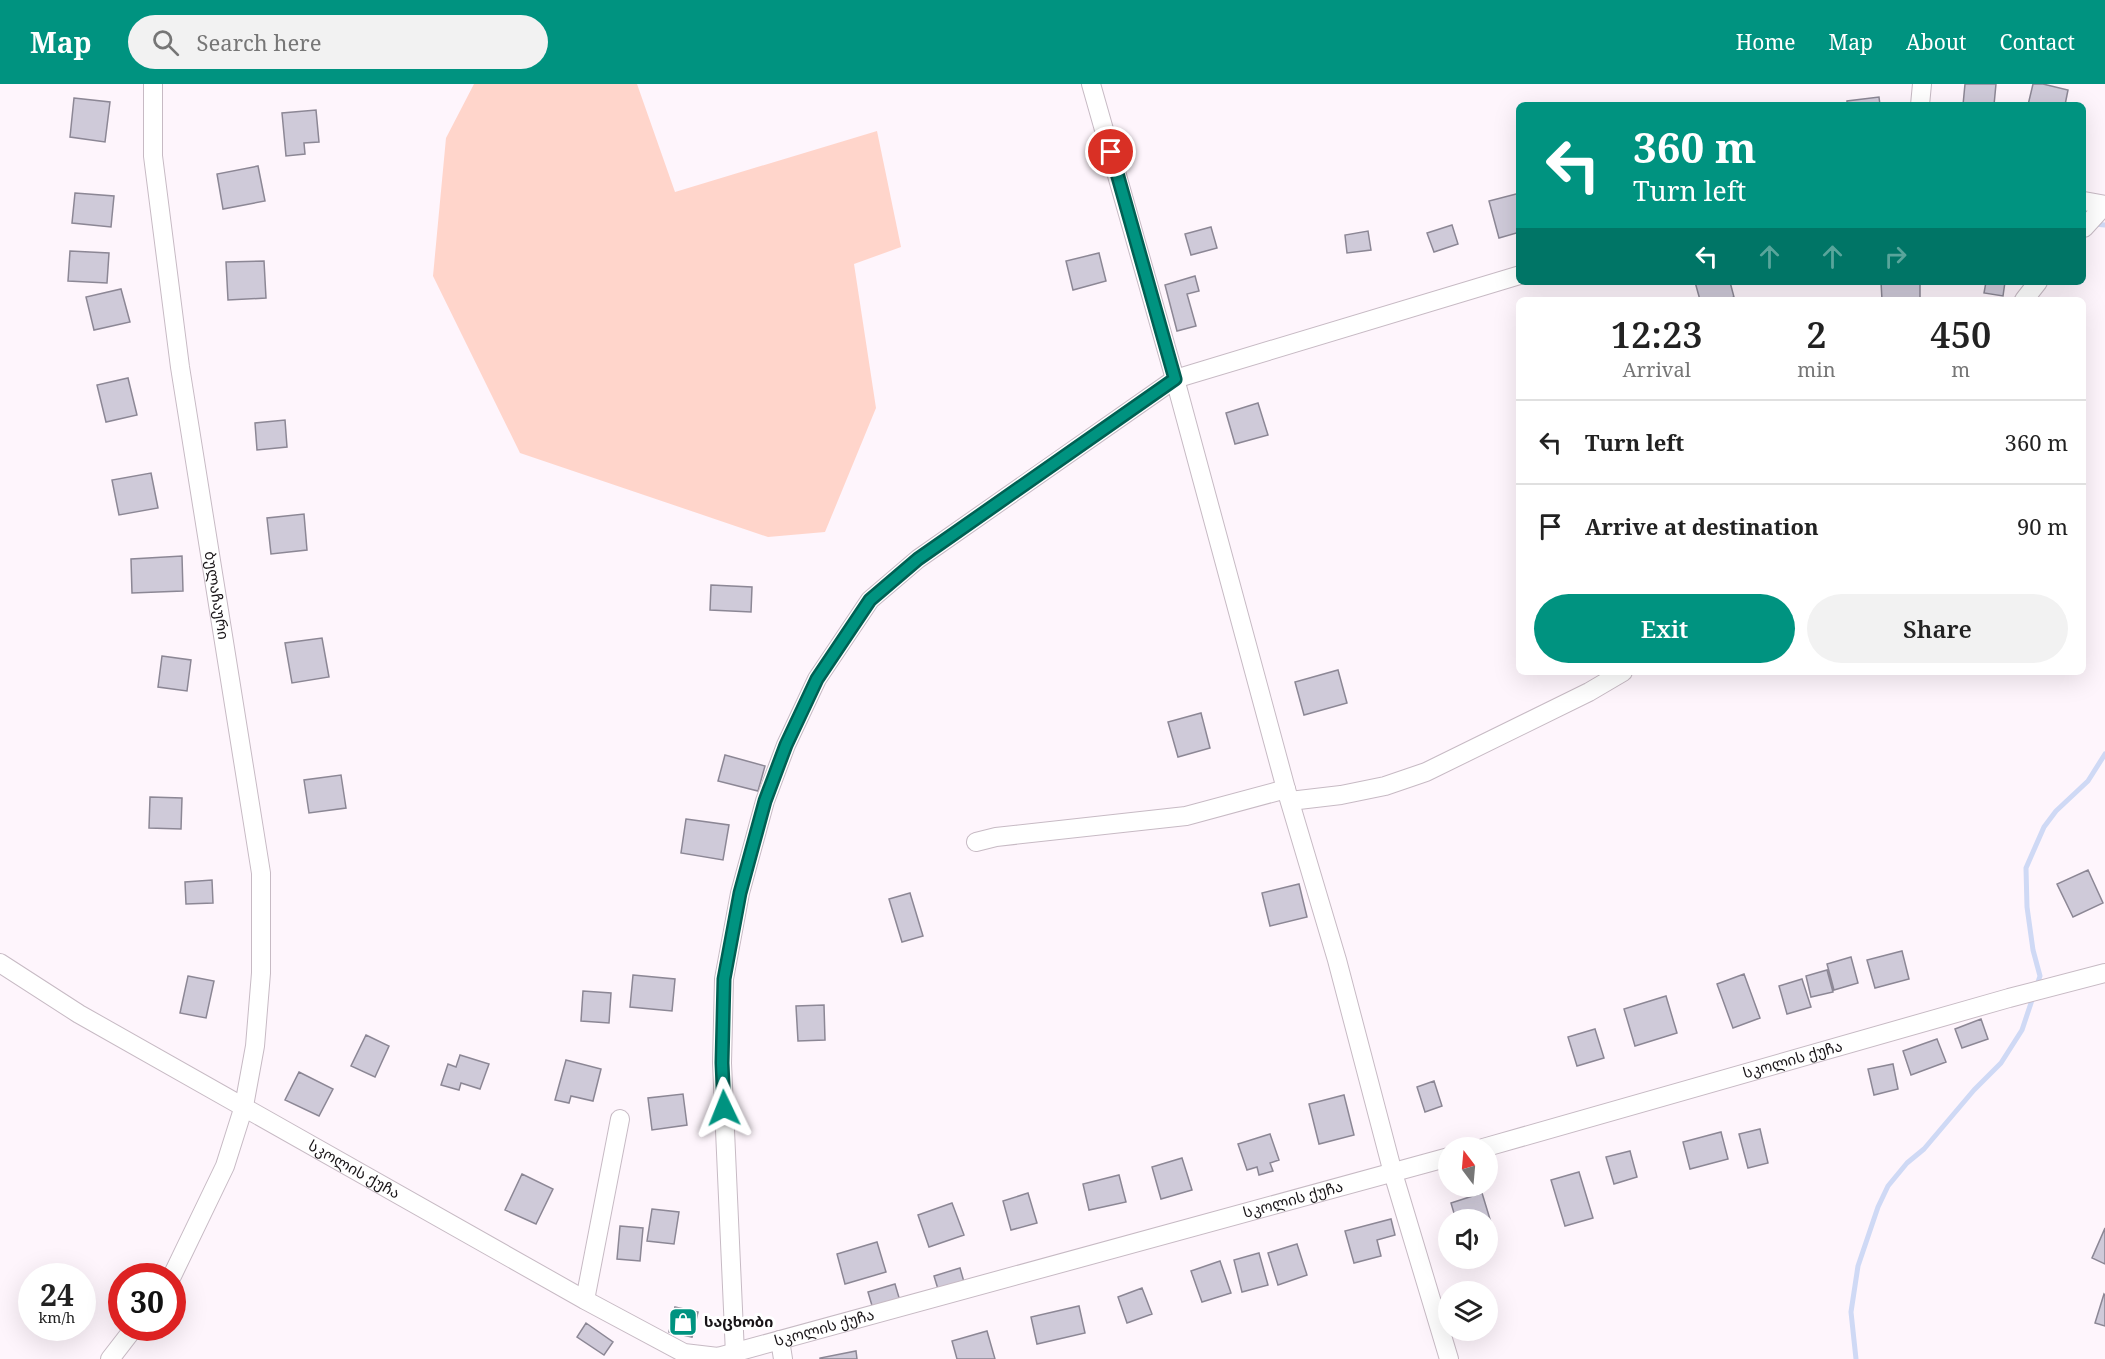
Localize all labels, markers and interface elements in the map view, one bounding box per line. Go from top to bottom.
search box [128,15,548,69]
text: Map [30,23,92,61]
icon: search [149,26,182,59]
text: Search here [197,27,321,57]
text: Home [1736,28,1796,56]
text: Map [1829,28,1873,56]
text: About [1906,28,1967,56]
text: Contact [2000,28,2075,56]
text: 360 m [1633,118,1757,175]
pin [1085,126,1136,177]
icon: left [1534,126,1612,204]
icon: arrive [1094,135,1127,168]
text: Turn left [1633,172,1746,209]
icon: left [1690,240,1723,273]
icon: ahead [1753,240,1786,273]
icon: ahead [1816,240,1849,273]
icon: right [1879,240,1912,273]
text: 12:23 [1611,310,1703,359]
text: 2 [1806,310,1827,359]
text: 450 [1930,310,1991,359]
text: Arrival [1622,356,1691,383]
text: min [1797,356,1836,383]
text: m [1951,356,1970,383]
icon: left [1534,426,1567,459]
text: Turn left [1585,427,1684,457]
text: 360 m [2005,427,2068,457]
icon: arrive [1534,510,1567,543]
text: Arrive at destination [1585,511,1819,541]
text: 90 m [2017,511,2068,541]
street label: ბულაჩაური [201,550,234,641]
button: Exit [1534,594,1795,663]
button: Share [1807,594,2068,663]
street label: სკოლის ქუჩა [1740,1035,1844,1082]
position arrow [692,1076,756,1140]
street label: სკოლის ქუჩა [305,1135,404,1203]
north arrow [1438,1137,1498,1197]
map controls [1438,1137,1498,1341]
street label: სკოლის ქუჩა [1241,1176,1345,1222]
button: sound [1438,1209,1498,1269]
speed limit sign: 30 [108,1263,186,1341]
text: 24 [40,1274,74,1315]
button: layers [1438,1281,1498,1341]
street label: სკოლის ქუჩა [772,1304,876,1350]
shop icon: საცხობი [667,1306,699,1338]
text: km/h [39,1307,75,1327]
place label: საცხობი [704,1311,773,1331]

